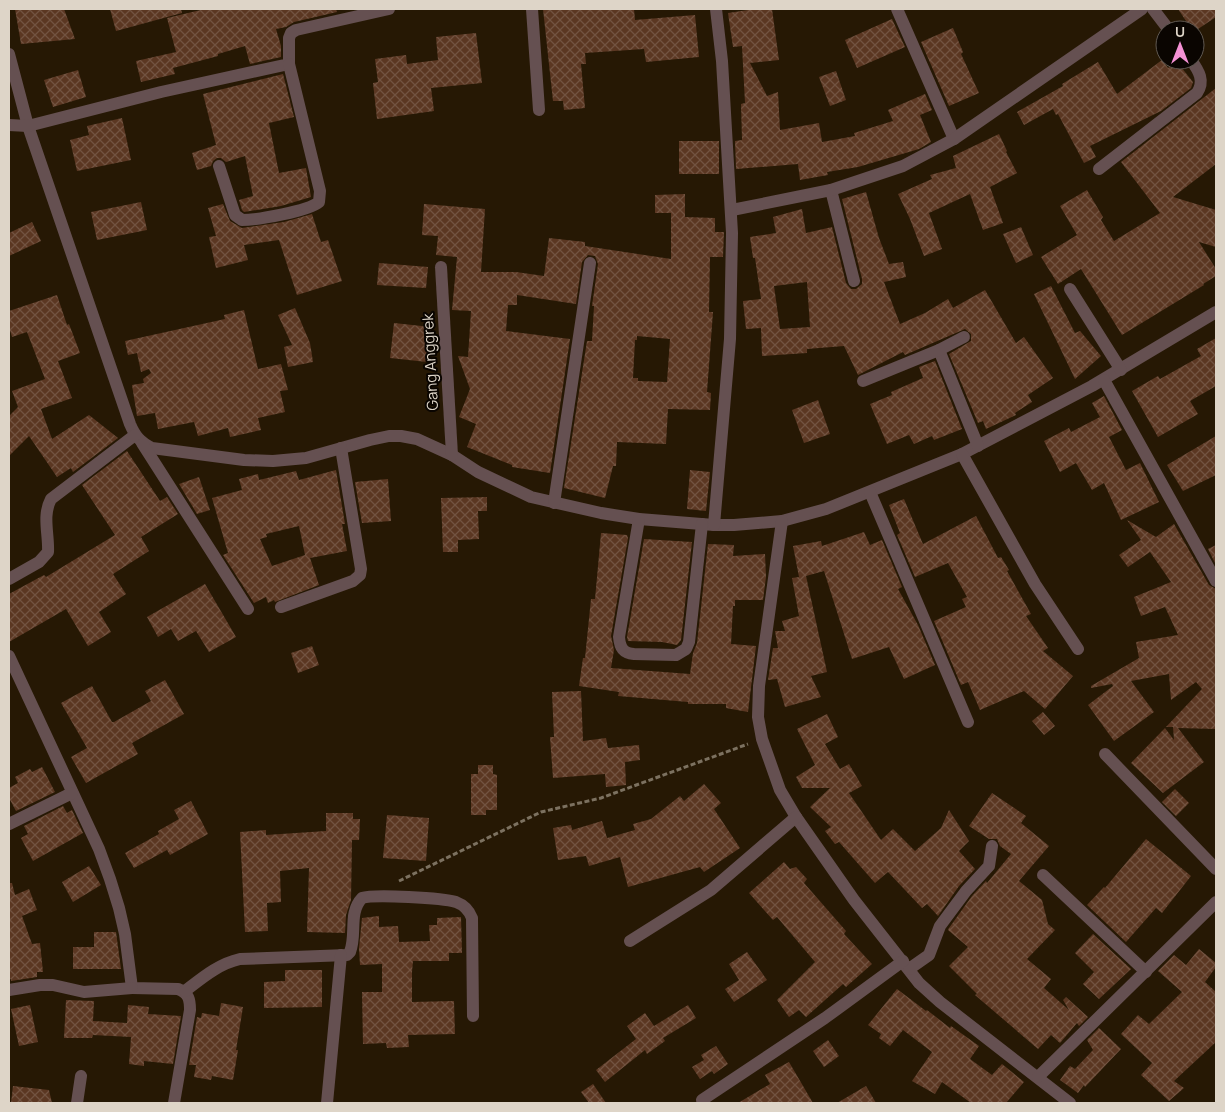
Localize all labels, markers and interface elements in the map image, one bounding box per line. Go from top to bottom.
north arrow [1155,20,1205,70]
text: U [1175,22,1185,41]
street label: Gang Anggrek [417,312,443,411]

